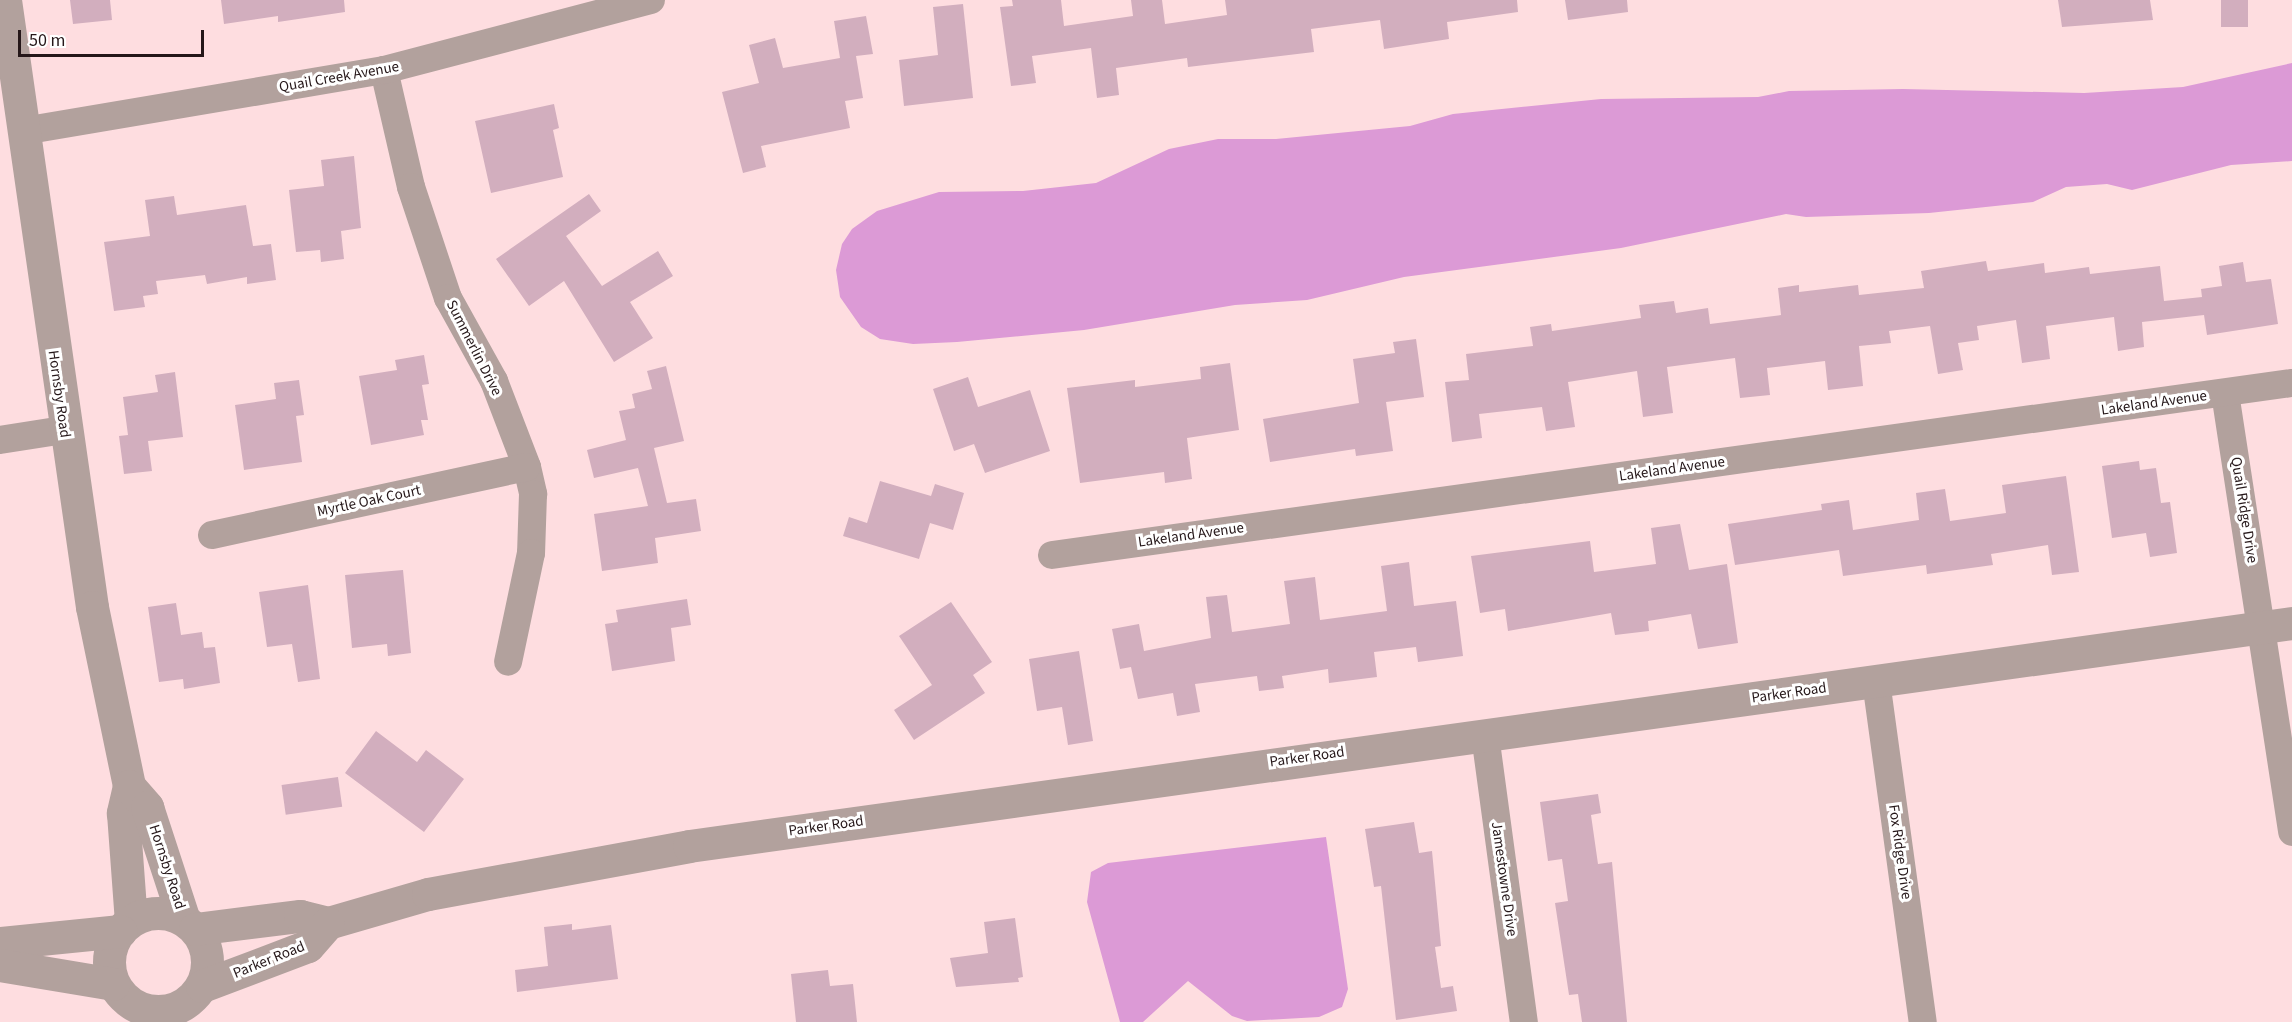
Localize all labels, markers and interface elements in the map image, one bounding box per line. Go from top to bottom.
scale bar [21,18,207,56]
text: 50 m [29,28,65,53]
street label: Quail Creek Avenue [278,58,400,96]
street label: Summerlin Drive [442,297,506,399]
street label: Hornsby Road [44,349,74,439]
street label: Lakeland Avenue [2100,387,2208,419]
street label: Lakeland Avenue [1618,453,1726,485]
street label: Quail Ridge Drive [2227,456,2261,564]
street label: Myrtle Oak Court [316,481,422,521]
street label: Lakeland Avenue [1137,519,1245,551]
street label: Parker Road [1750,679,1828,707]
street label: Parker Road [1268,743,1346,771]
street label: Fox Ridge Drive [1884,803,1916,901]
street label: Parker Road [787,812,865,840]
street label: Jamestowne Drive [1487,821,1521,937]
street label: Hornsby Road [145,822,189,912]
street label: Parker Road [231,937,307,983]

